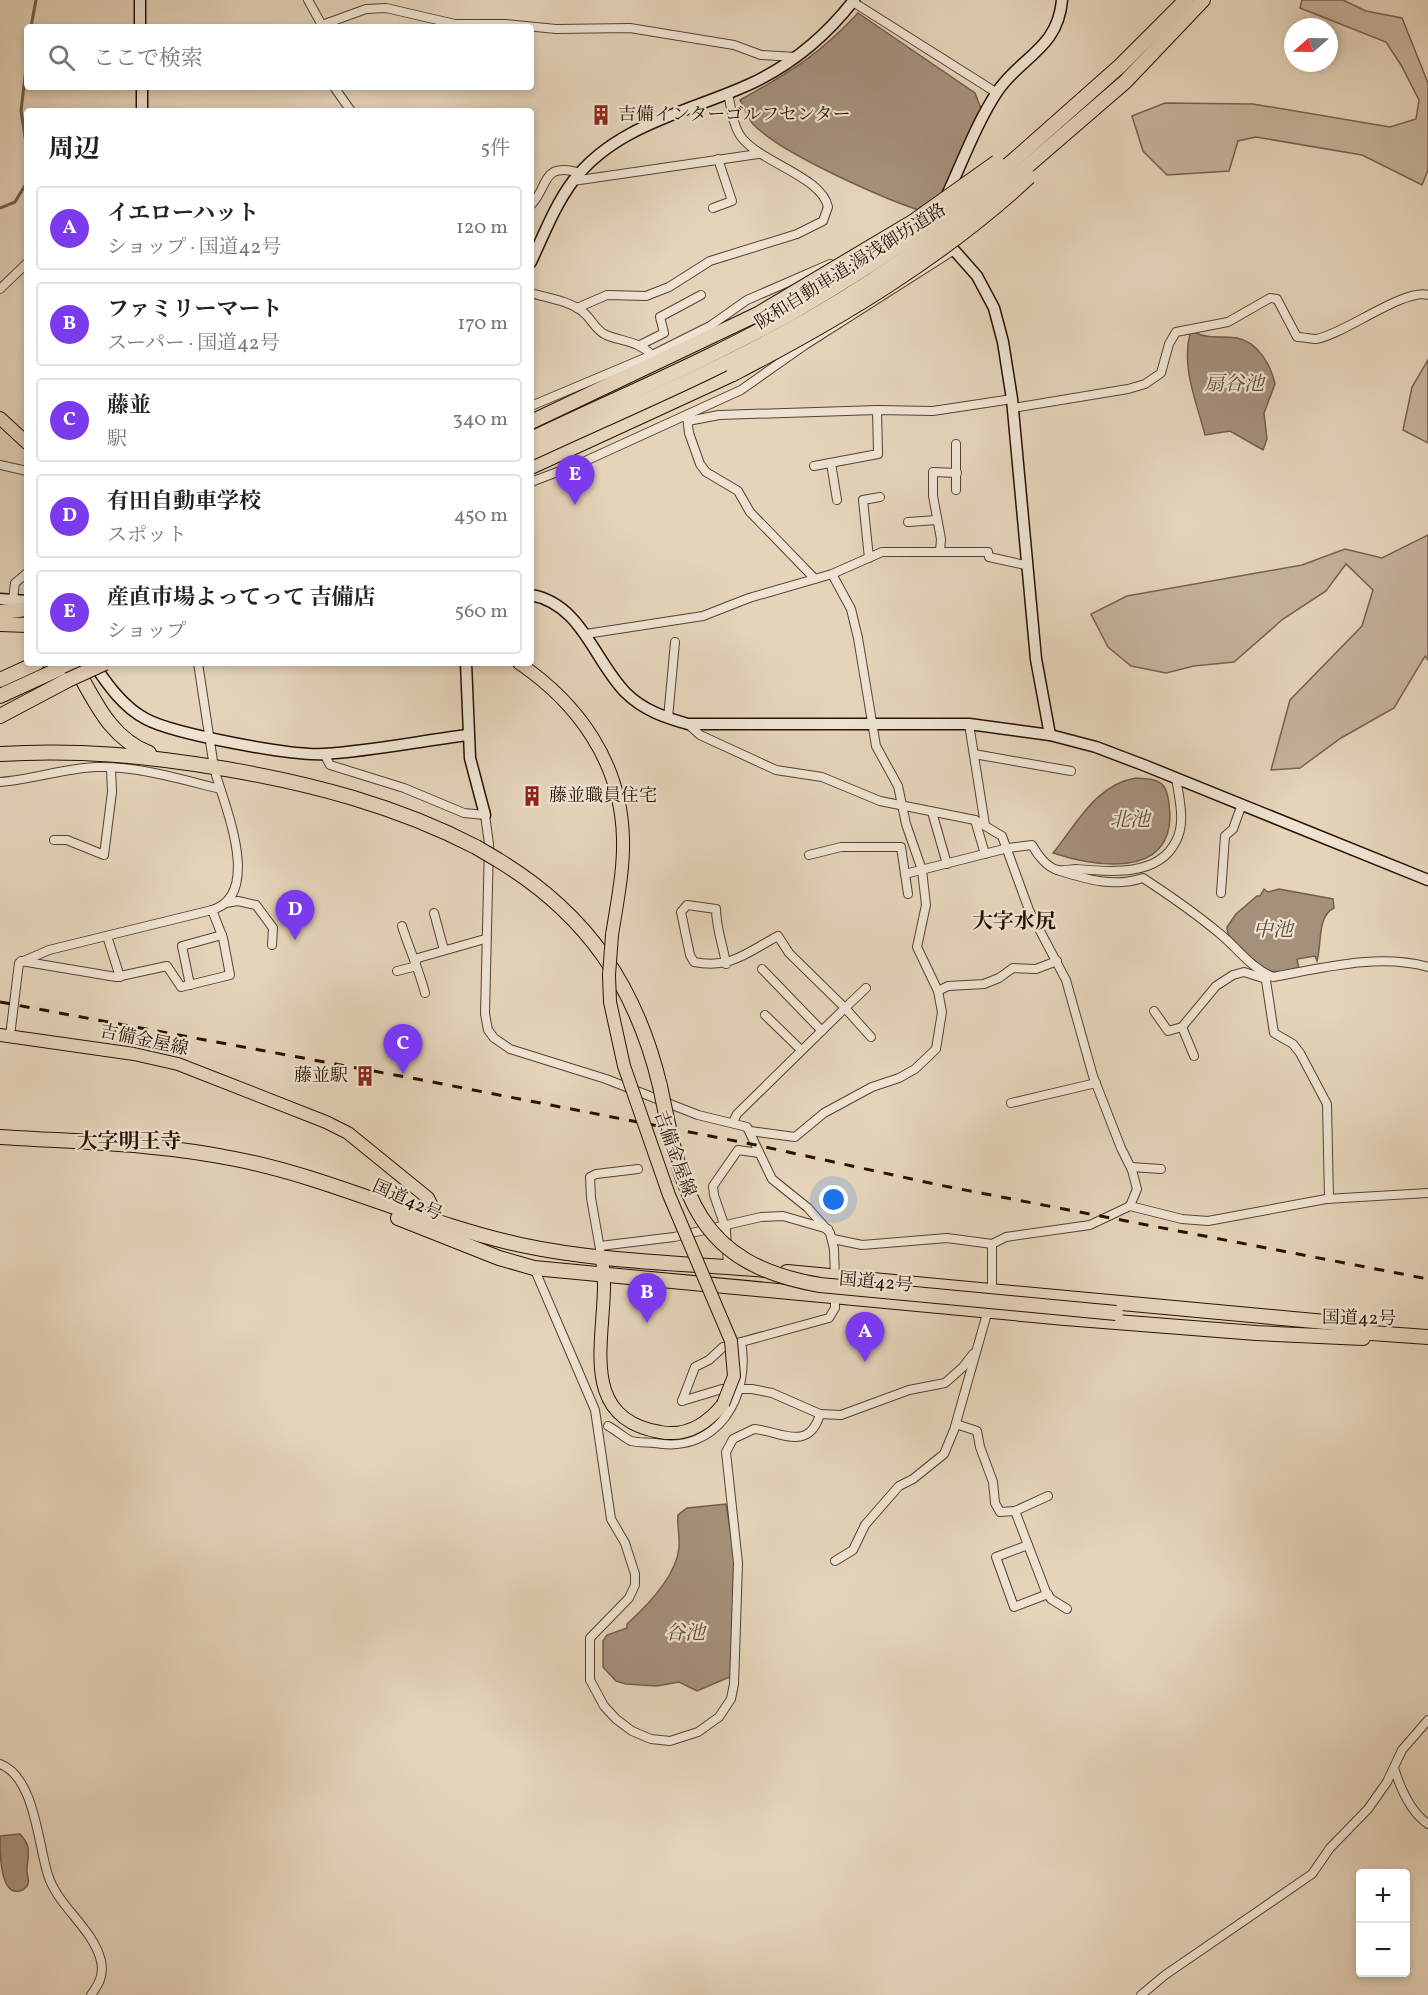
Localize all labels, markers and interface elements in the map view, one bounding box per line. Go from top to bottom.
north arrow [1284,18,1338,72]
search box [24,24,534,90]
icon: search [45,41,78,74]
text: ここで検索 [93,44,203,75]
building icon: 吉備インターゴルフセンター [589,103,613,127]
place label: 吉備インターゴルフセンター [618,103,850,128]
text: 周辺 [48,132,100,168]
text: 5件 [480,135,510,163]
street label: 阪和自動車道;湯浅御坊道路 [751,198,951,336]
text: イエローハット [107,199,259,230]
text: A [62,214,77,242]
text: 120 m [456,214,508,242]
text: ショップ · 国道42号 [107,234,281,262]
text: ファミリーマート [107,295,283,326]
text: B [63,310,76,338]
text: 170 m [458,310,508,338]
text: スーパー · 国道42号 [107,330,280,358]
water label: 扇谷池 [1204,371,1266,399]
text: 藤並 [107,391,151,422]
text: C [63,406,76,434]
text: 340 m [452,406,508,434]
text: 駅 [107,426,127,454]
pin: E [556,456,594,505]
text: 有田自動車学校 [107,487,261,518]
text: D [62,502,77,530]
text: 450 m [454,502,508,530]
text: スポット [107,522,187,550]
text: 産直市場よってって 吉備店 [107,583,375,614]
text: E [63,598,76,626]
text: 560 m [455,598,508,626]
text: ショップ [107,618,187,646]
building icon: 藤並職員住宅 [520,784,544,808]
place label: 藤並職員住宅 [549,784,657,809]
water label: 北池 [1110,807,1152,835]
pin: D [276,890,314,940]
district label: 大字水尻 [972,908,1056,937]
water label: 中池 [1253,917,1295,945]
street label: 吉備金屋線 [97,1019,191,1063]
pin: C [384,1024,422,1074]
place label: 藤並駅 [294,1064,348,1089]
building icon: 藤並駅 [353,1064,377,1088]
street label: 吉備金屋線 [647,1107,701,1201]
district label: 大字明王寺 [77,1128,182,1157]
street label: 国道42号 [368,1174,446,1228]
your location [819,1185,848,1214]
street label: 国道42号 [838,1267,914,1299]
pin: B [628,1274,666,1323]
street label: 国道42号 [1322,1306,1396,1332]
pin: A [846,1312,884,1362]
water label: 谷池 [665,1620,707,1648]
map controls [1356,1869,1410,1977]
button: + [1356,1869,1410,1923]
button: − [1356,1923,1410,1977]

